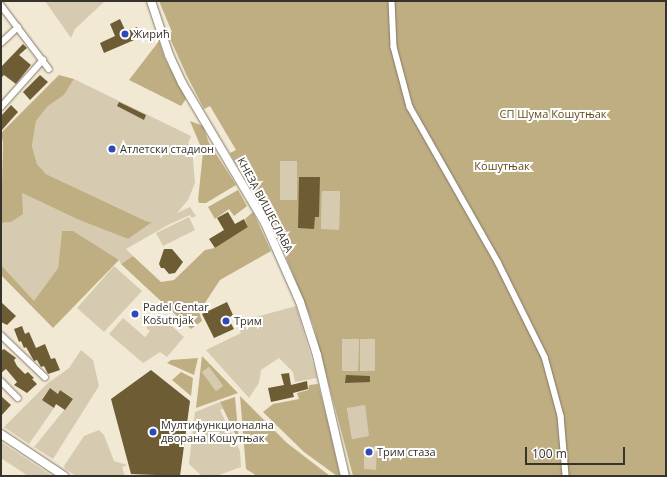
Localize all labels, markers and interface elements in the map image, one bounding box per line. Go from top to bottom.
place label: Жирић [133,27,170,41]
marker: Жирић [120,29,130,39]
park label: СП Шума Кошутњак [499,107,607,121]
place label: Атлетски стадион [120,142,214,156]
marker: Атлетски стадион [107,144,117,154]
street label: КНЕЗА ВИШЕСЛАВА [234,155,296,255]
park label: Кошутњак [474,159,530,173]
place label: Padel Centar Košutnjak [143,301,209,327]
marker: Padel Centar Košutnjak [130,309,140,319]
place label: Трим [234,314,262,328]
marker: Трим [221,316,231,326]
place label: Мултифункционална дворана Кошутњак [161,419,274,445]
marker: Мултифункционална дворана Кошутњак [148,427,158,437]
scale bar [527,439,627,465]
place label: Трим стаза [377,445,436,459]
text: 100 m [532,445,567,462]
marker: Трим стаза [364,447,374,457]

